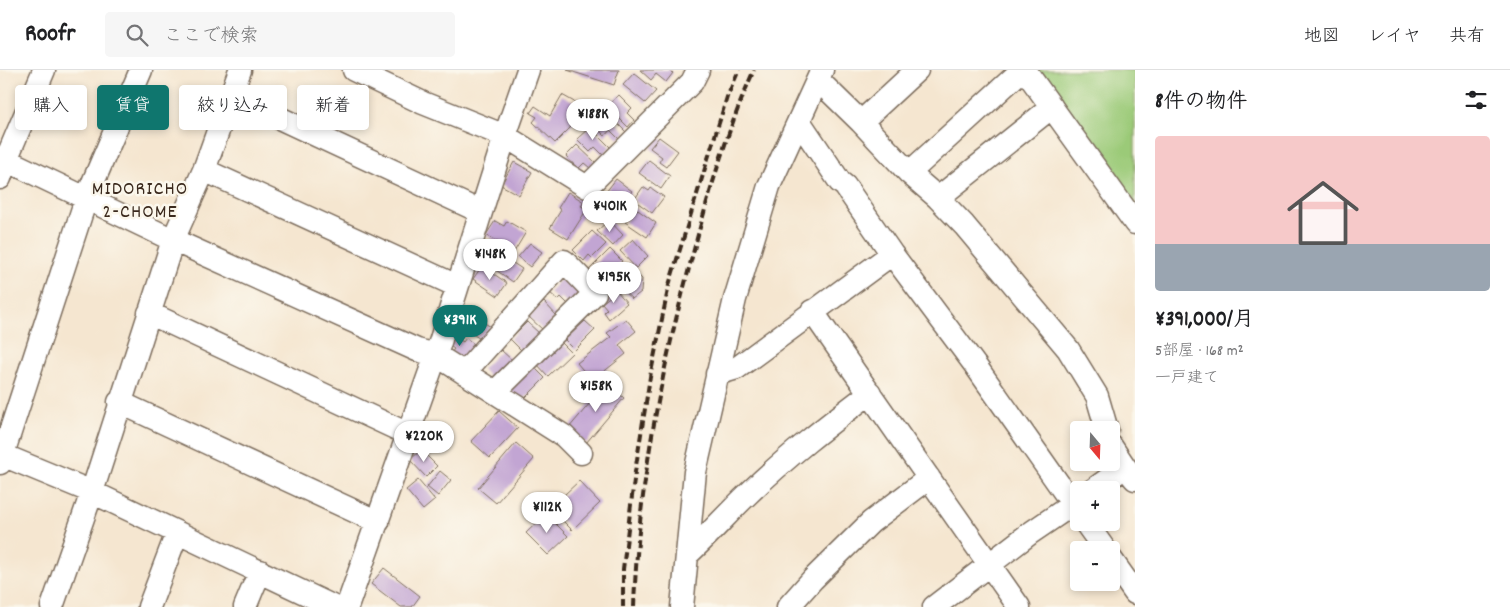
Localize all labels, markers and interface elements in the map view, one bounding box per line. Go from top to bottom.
search box [105,12,455,57]
text: Roofr [25,18,75,52]
icon: search [123,21,151,49]
text: ここで検索 [163,24,258,51]
text: 地図 [1304,25,1340,50]
text: レイヤ [1368,25,1421,50]
text: 共有 [1449,25,1485,50]
chip: 購入 [15,85,87,130]
chip: 賃貸 [97,85,169,130]
chip: 絞り込み [179,85,287,130]
chip: 新着 [297,85,369,130]
icon: filters [1462,86,1490,114]
text: 8件の物件 [1155,88,1247,118]
pin: ¥188K [558,98,628,141]
text: ¥188K [577,103,609,126]
icon: home [1278,168,1368,258]
district label: MIDORICHO 2-CHOME [92,176,188,227]
pin: ¥401K [575,190,645,233]
text: ¥401K [593,195,627,218]
pin: ¥148K [455,238,525,281]
text: ¥148K [474,243,506,266]
pin: ¥195K [579,262,649,304]
text: ¥195K [597,266,631,289]
pin: ¥391K [425,304,495,347]
text: ¥391,000/月 [1155,306,1254,336]
text: ¥391K [443,309,477,332]
text: 5部屋 · 168 m² [1155,340,1244,363]
text: 一戸建て [1155,367,1219,390]
pin: ¥158K [561,370,631,413]
text: ¥158K [580,375,612,398]
pin: ¥220K [389,420,459,463]
north arrow [1070,421,1120,471]
map controls [1070,421,1120,591]
text: ¥220K [405,425,443,448]
button: + [1070,481,1120,531]
pin: ¥112K [512,492,582,534]
text: ¥112K [532,496,562,519]
button: − [1070,541,1120,591]

